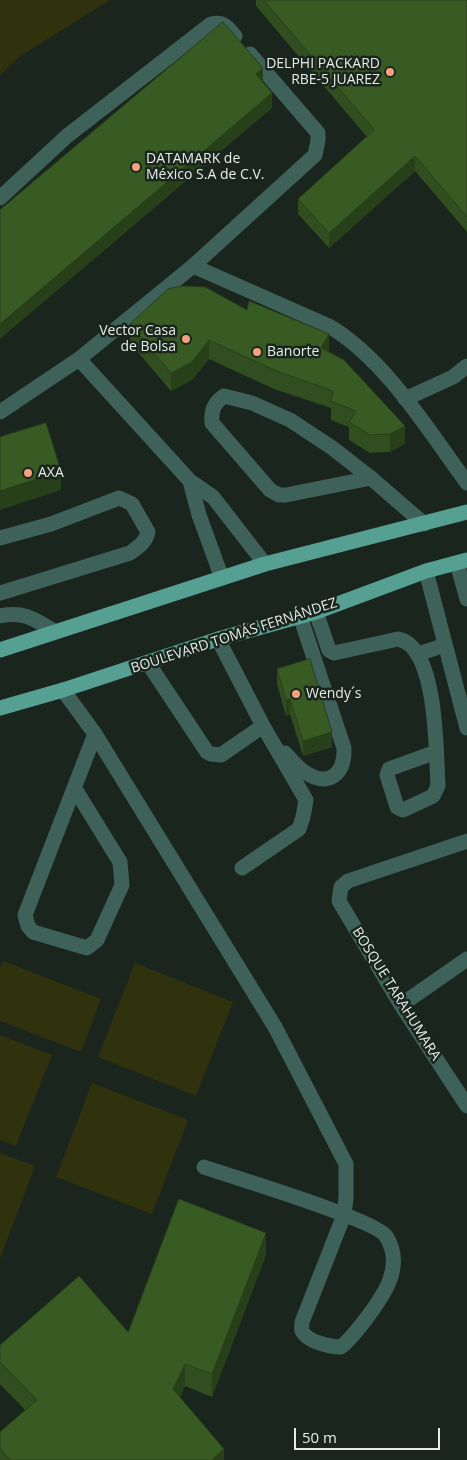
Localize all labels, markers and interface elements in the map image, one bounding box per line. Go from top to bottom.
place label: DELPHI PACKARD RBE-5 JUAREZ [266,56,380,88]
marker: DELPHI PACKARD RBE-5 JUAREZ [384,66,396,78]
place label: DATAMARK de México S.A de C.V. [146,151,265,184]
marker: DATAMARK de México S.A de C.V. [130,161,142,173]
place label: Vector Casa de Bolsa [99,323,176,356]
marker: Vector Casa de Bolsa [180,333,192,345]
place label: Banorte [267,344,319,360]
marker: Banorte [251,346,263,358]
place label: AXA [38,465,64,481]
marker: AXA [22,467,34,479]
street label: BOULEVARD TOMÁS FERNÁNDEZ [129,595,339,677]
place label: Wendy´s [306,686,362,702]
marker: Wendy´s [290,688,302,700]
street label: BOSQUE TARAHUMARA [348,924,444,1064]
scale bar [297,1418,443,1450]
text: 50 m [302,1427,337,1447]

